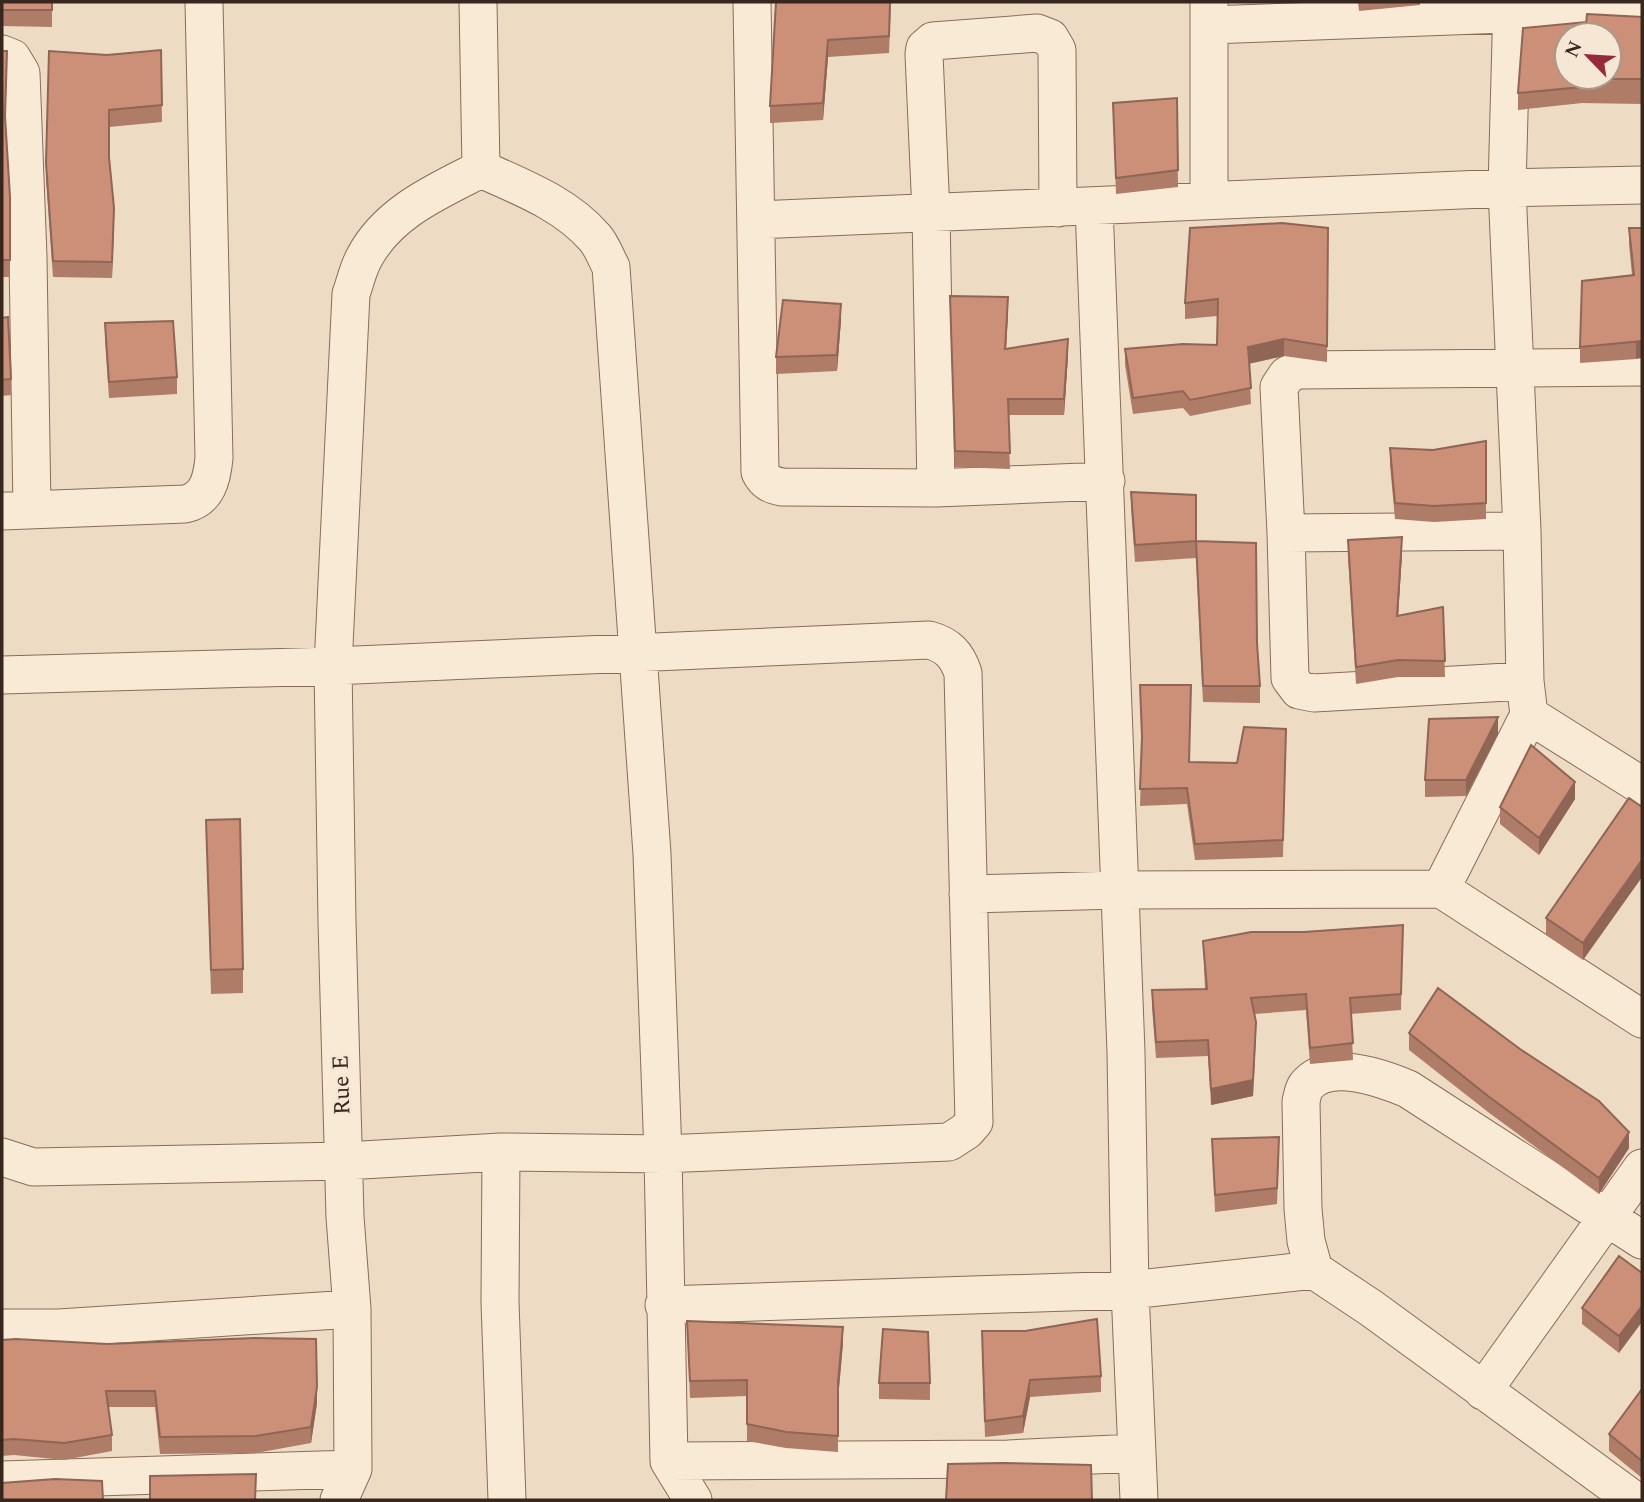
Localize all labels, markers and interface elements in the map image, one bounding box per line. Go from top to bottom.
north arrow [1553,21,1623,91]
text: N [1558,36,1590,63]
street label: Rue E [323,1054,361,1116]

